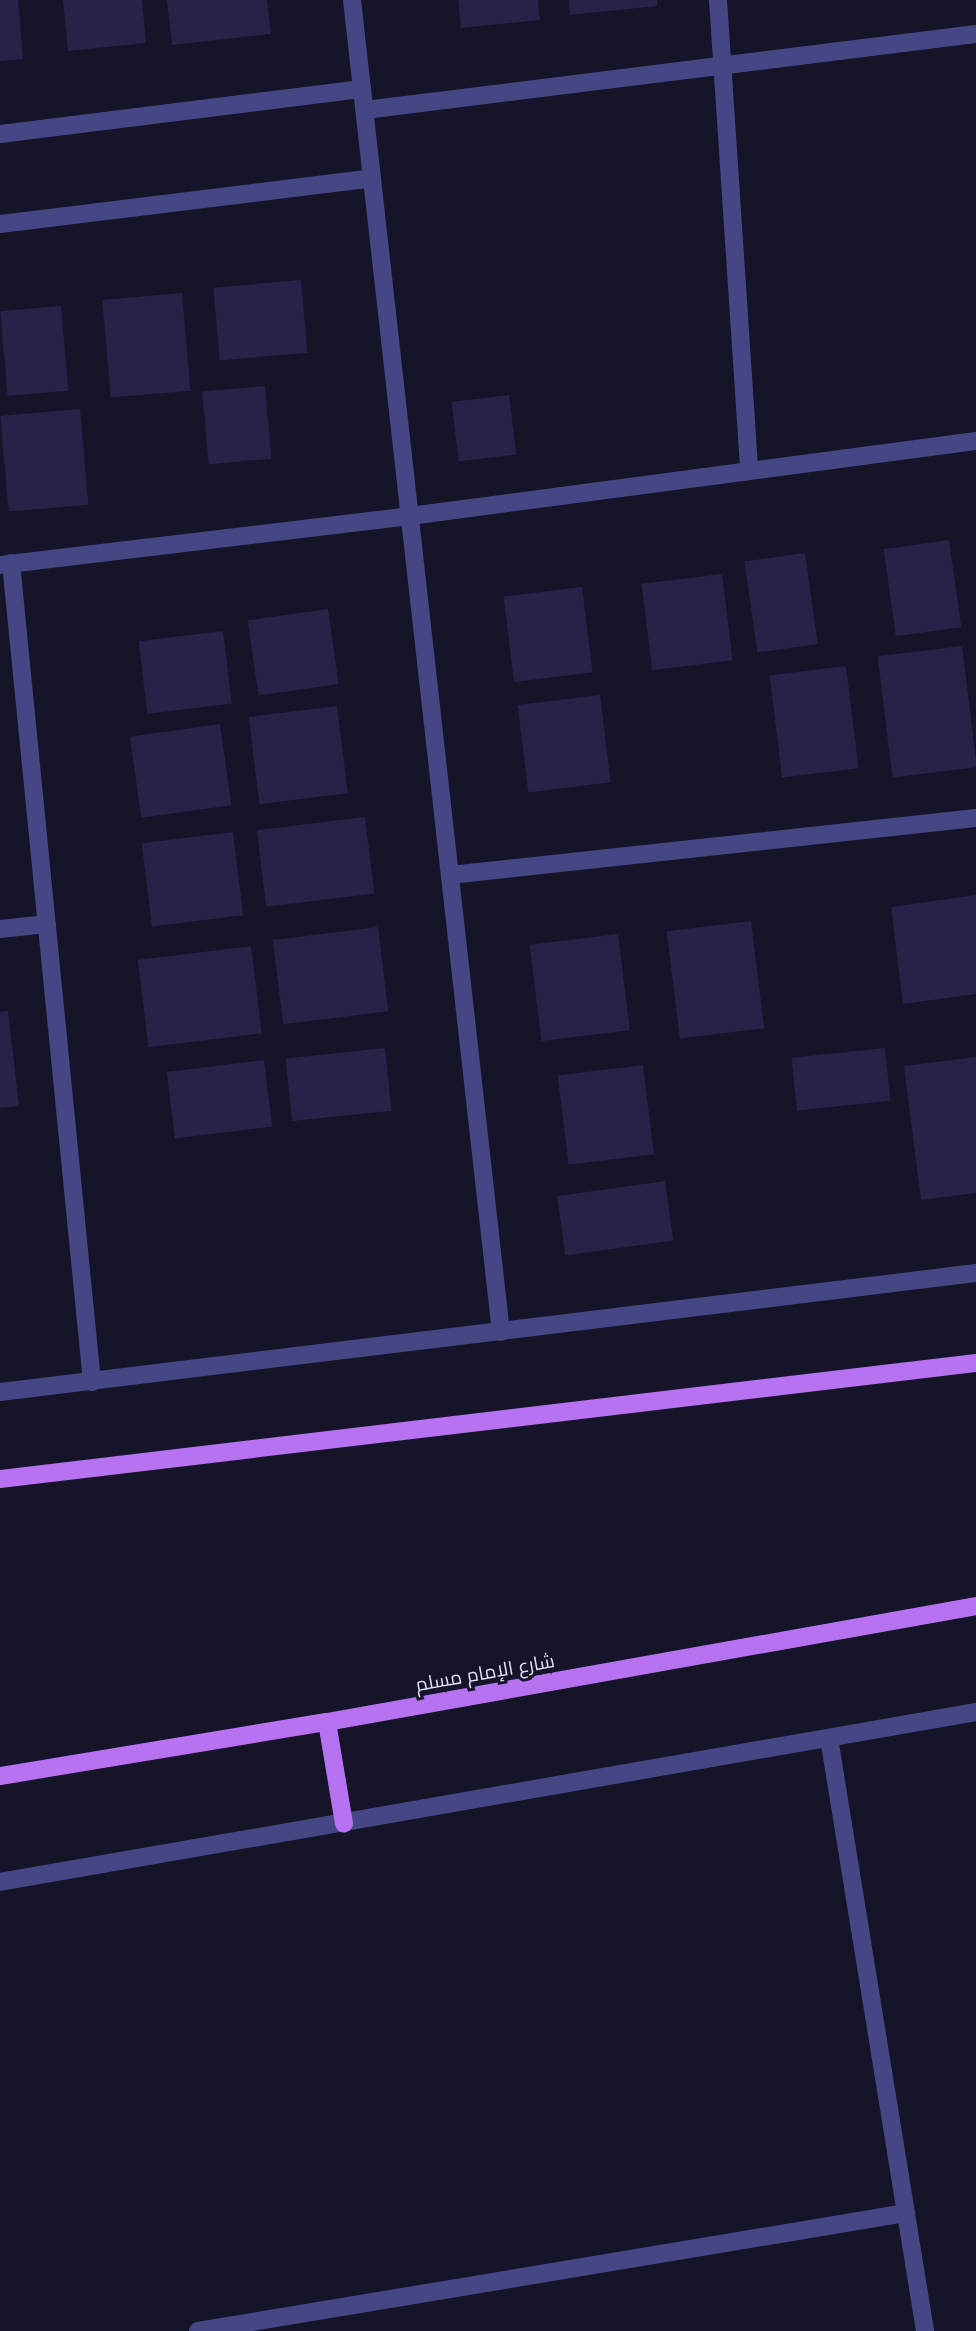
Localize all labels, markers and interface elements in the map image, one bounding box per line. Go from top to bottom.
street label: شارع الإمام مسلم [414,1650,556,1696]

